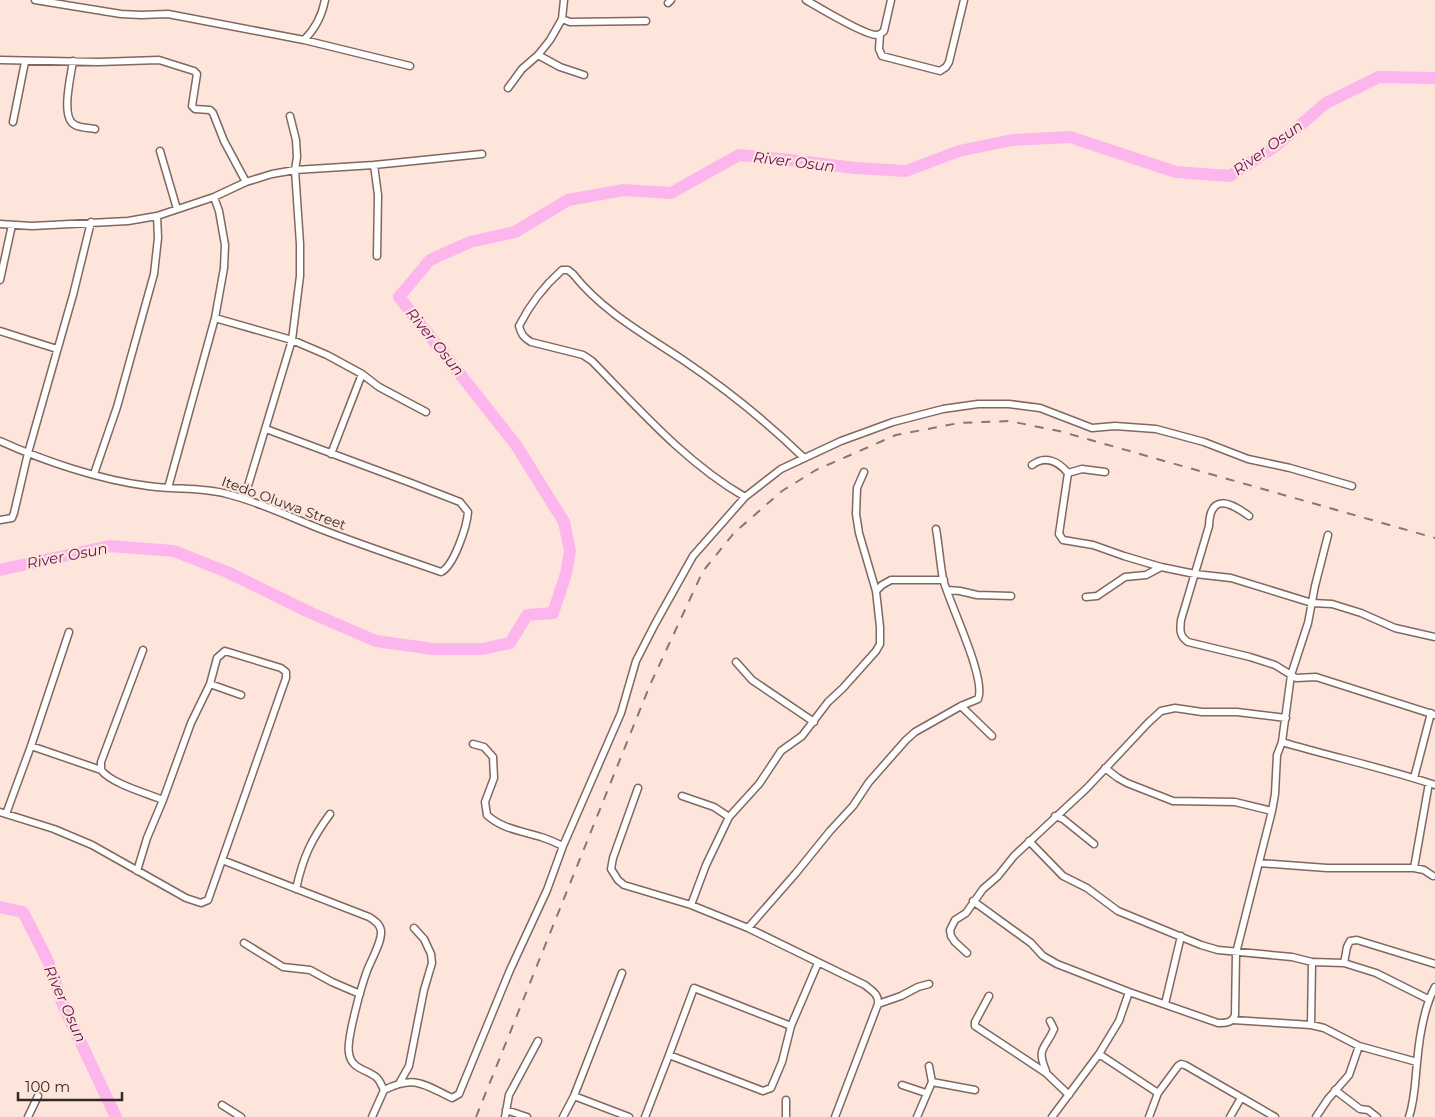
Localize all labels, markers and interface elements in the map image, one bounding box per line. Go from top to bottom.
water label: River Osun [1229,116,1306,179]
water label: River Osun [752,147,836,176]
water label: River Osun [402,304,469,379]
street label: Itedo Oluwa Street [219,472,349,534]
water label: River Osun [25,538,109,573]
water label: River Osun [40,963,91,1045]
scale bar [18,1070,121,1102]
text: 100 m [25,1077,70,1096]

